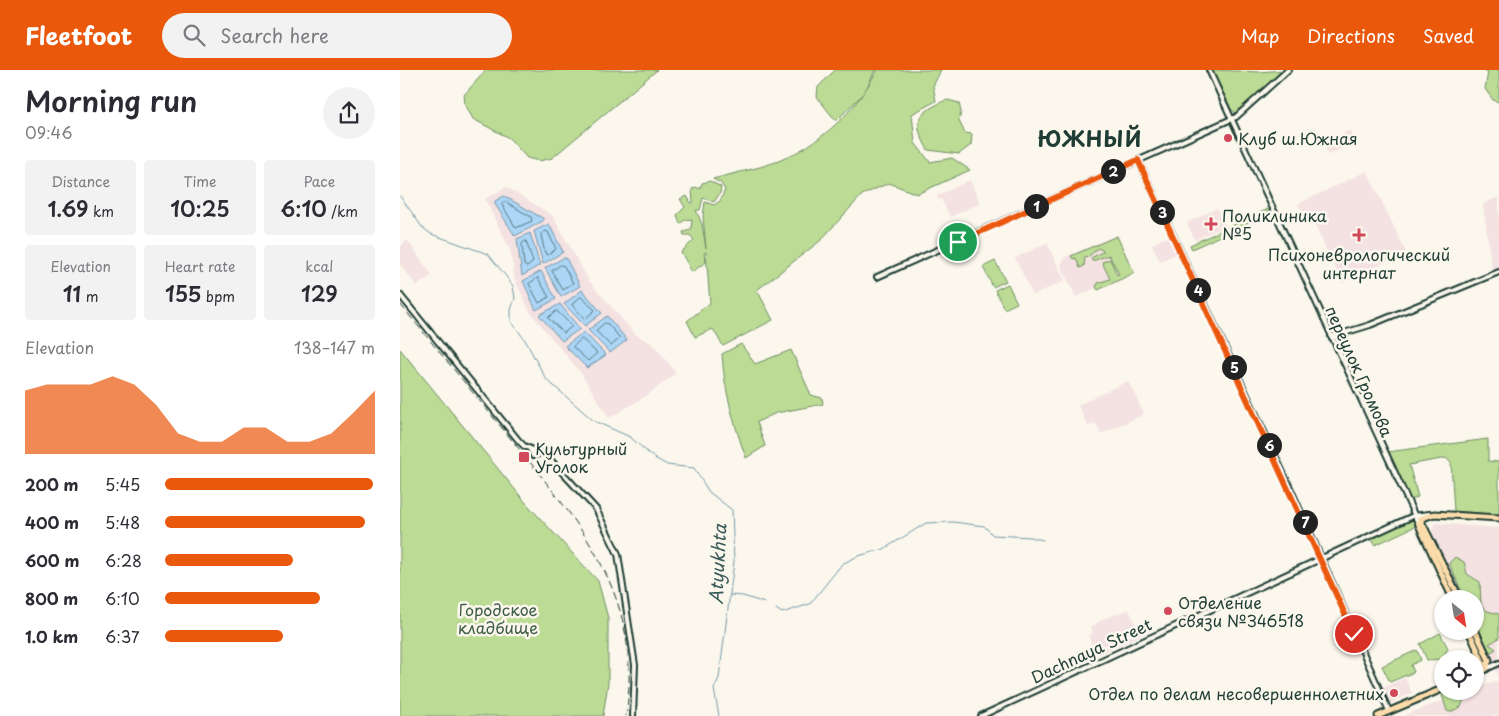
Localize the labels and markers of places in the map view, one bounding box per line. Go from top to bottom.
place label: Клуб ш.Южная [1238,126,1358,150]
marker: Клуб ш.Южная [1222,132,1234,144]
pin: 2 [1100,158,1126,184]
pin: 1 [1024,194,1048,218]
pin: 3 [1150,200,1174,224]
place label: Поликлиника №5 [1222,203,1327,245]
marker: Поликлиника №5 [1204,217,1218,231]
pin [937,221,979,263]
marker: Психоневрологический интернат [1352,228,1366,242]
place label: Психоневрологический интернат [1268,242,1450,284]
pin: 4 [1186,278,1210,302]
pin: 5 [1222,354,1246,380]
pin: 6 [1256,432,1282,458]
place label: Культурный Уголок [535,436,628,478]
marker: Культурный Уголок [517,450,531,464]
pin: 7 [1292,510,1318,534]
place label: Отделение связи №346518 [1178,590,1304,632]
marker: Отделение связи №346518 [1162,605,1174,617]
pin [1333,613,1375,655]
place label: Отдел по делам несовершеннолетних [1088,681,1384,705]
marker: Отдел по делам несовершеннолетних [1388,687,1400,699]

